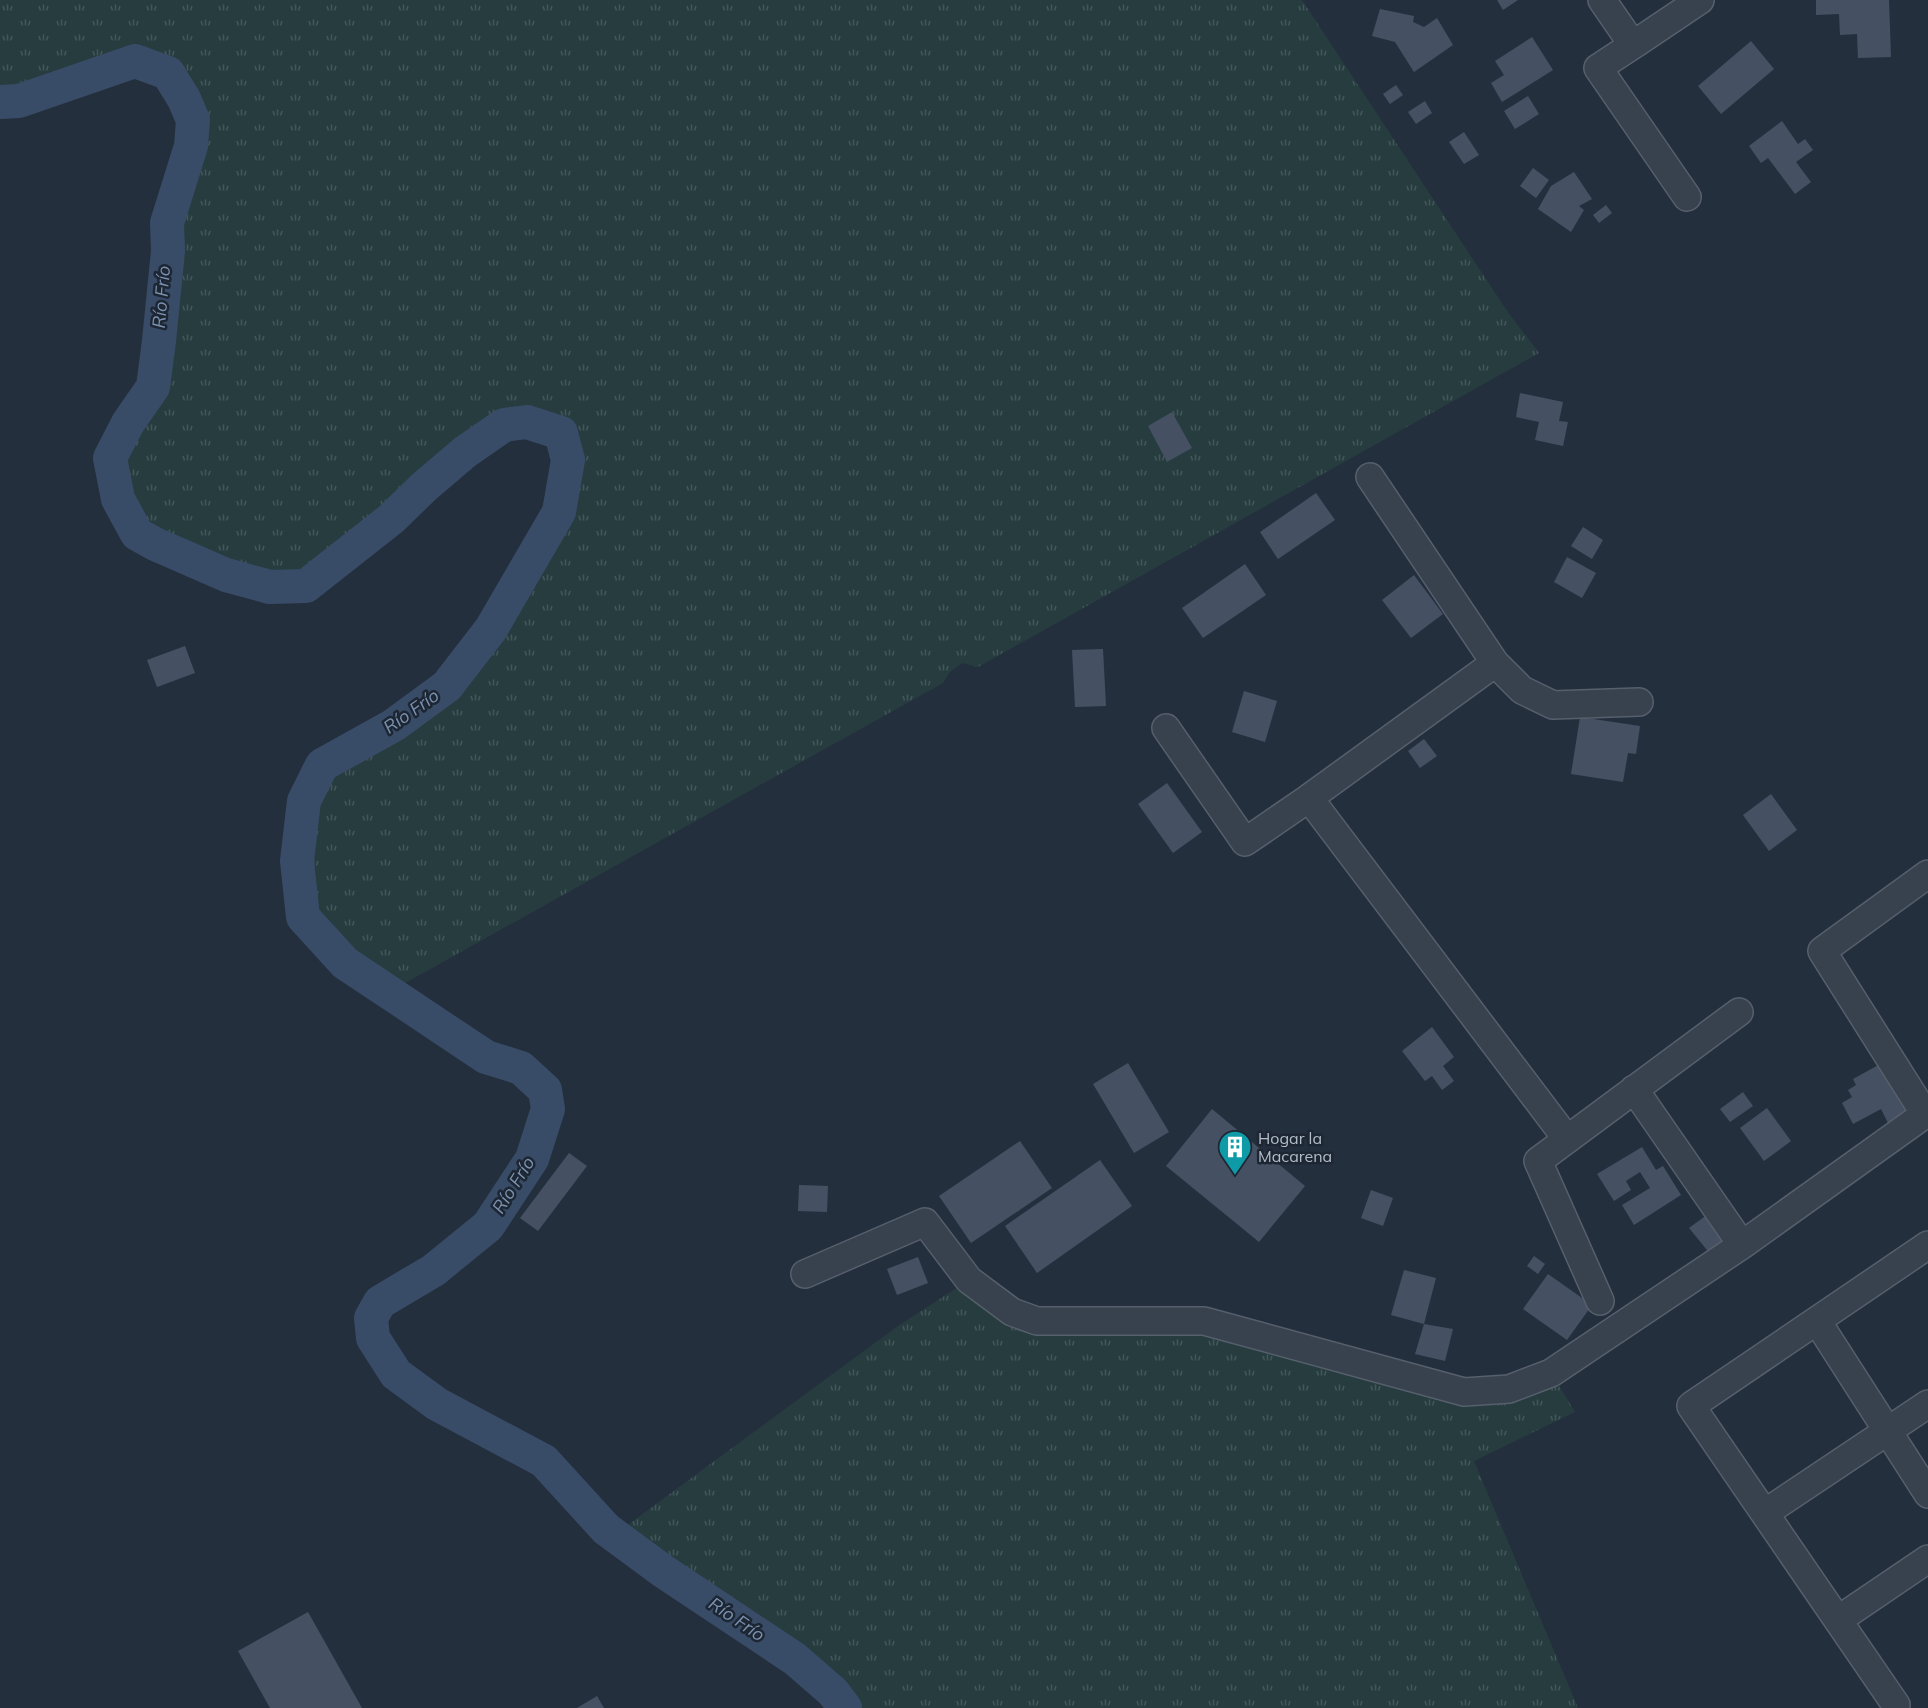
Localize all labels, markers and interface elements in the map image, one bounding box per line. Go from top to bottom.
water label: Río Frío [147,265,175,329]
water label: Río Frío [379,684,443,738]
place label: Hogar la Macarena [1258,1128,1332,1166]
building icon: Hogar la Macarena [1217,1129,1253,1176]
water label: Río Frío [487,1152,539,1218]
water label: Río Frío [705,1592,769,1646]

